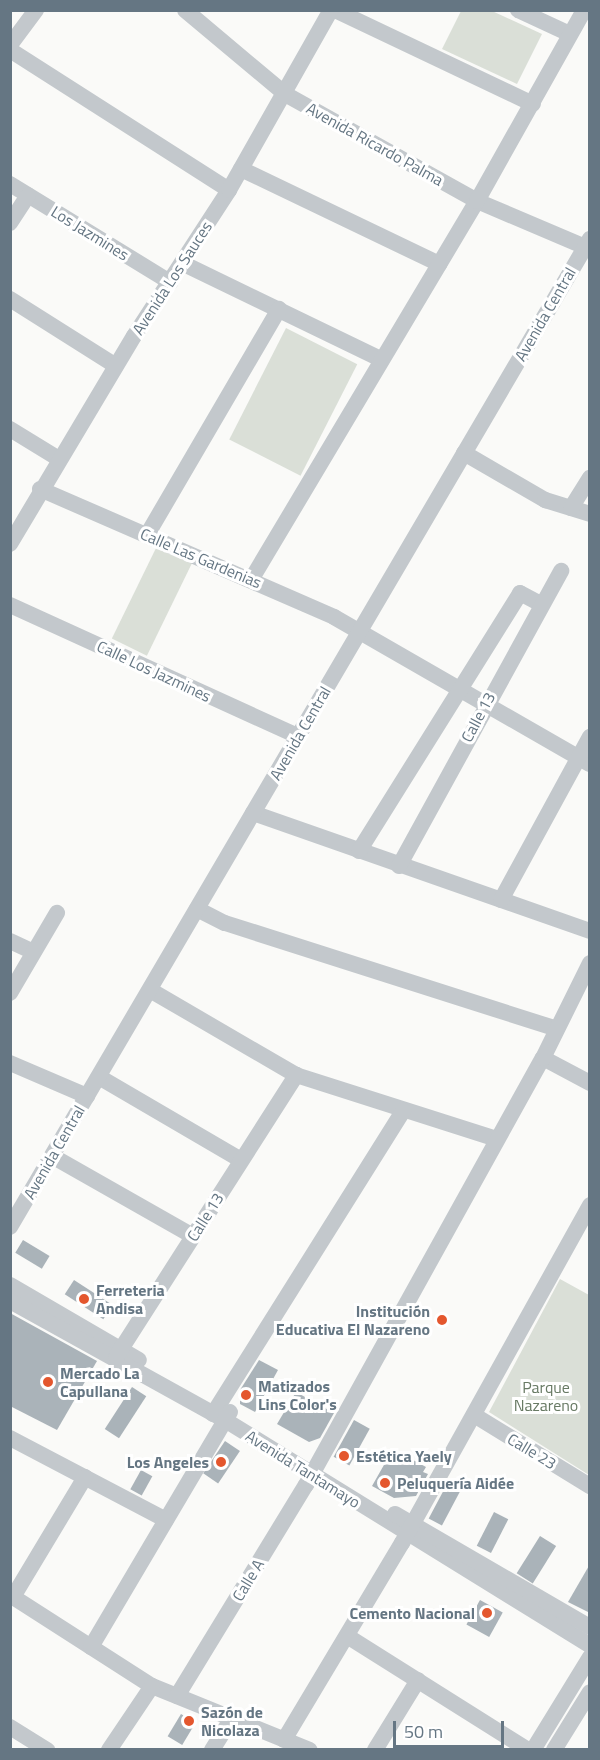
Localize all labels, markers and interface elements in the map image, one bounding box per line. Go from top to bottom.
street label: Avenida Ricardo Palma [303,98,447,190]
street label: Los Jazmines [48,202,132,264]
street label: Avenida Los Sauces [128,218,216,338]
street label: Avenida Central [510,264,580,364]
street label: Calle Las Gardenias [138,524,264,592]
street label: Calle Los Jazmines [94,636,214,706]
street label: Avenida Central [265,683,335,783]
street label: Calle 13 [457,689,499,745]
street label: Avenida Central [19,1102,89,1202]
street label: Calle 13 [183,1189,227,1245]
place label: Ferreteria Andisa [96,1280,165,1318]
marker: Ferreteria Andisa [77,1292,91,1306]
place label: Institución Educativa El Nazareno [276,1301,430,1339]
marker: Institución Educativa El Nazareno [435,1313,449,1327]
place label: Mercado La Capullana [60,1363,140,1401]
marker: Mercado La Capullana [41,1375,55,1389]
place label: Matizados Lins Color's [258,1376,337,1414]
park label: Parque Nazareno [514,1377,578,1415]
marker: Matizados Lins Color's [239,1388,253,1402]
street label: Avenida Tantamayo [242,1426,364,1512]
street label: Calle 23 [504,1429,560,1473]
place label: Estética Yaely [356,1446,452,1466]
marker: Estética Yaely [337,1449,351,1463]
place label: Los Angeles [127,1452,209,1472]
marker: Los Angeles [214,1455,228,1469]
place label: Peluquería Aidée [397,1473,514,1493]
marker: Peluquería Aidée [378,1476,392,1490]
street label: Calle A [228,1556,268,1604]
place label: Cemento Nacional [350,1603,475,1623]
marker: Cemento Nacional [480,1606,494,1620]
place label: Sazón de Nicolaza [201,1702,263,1740]
scale bar [396,1709,507,1747]
marker: Sazón de Nicolaza [182,1714,196,1728]
text: 50 m [404,1718,443,1745]

